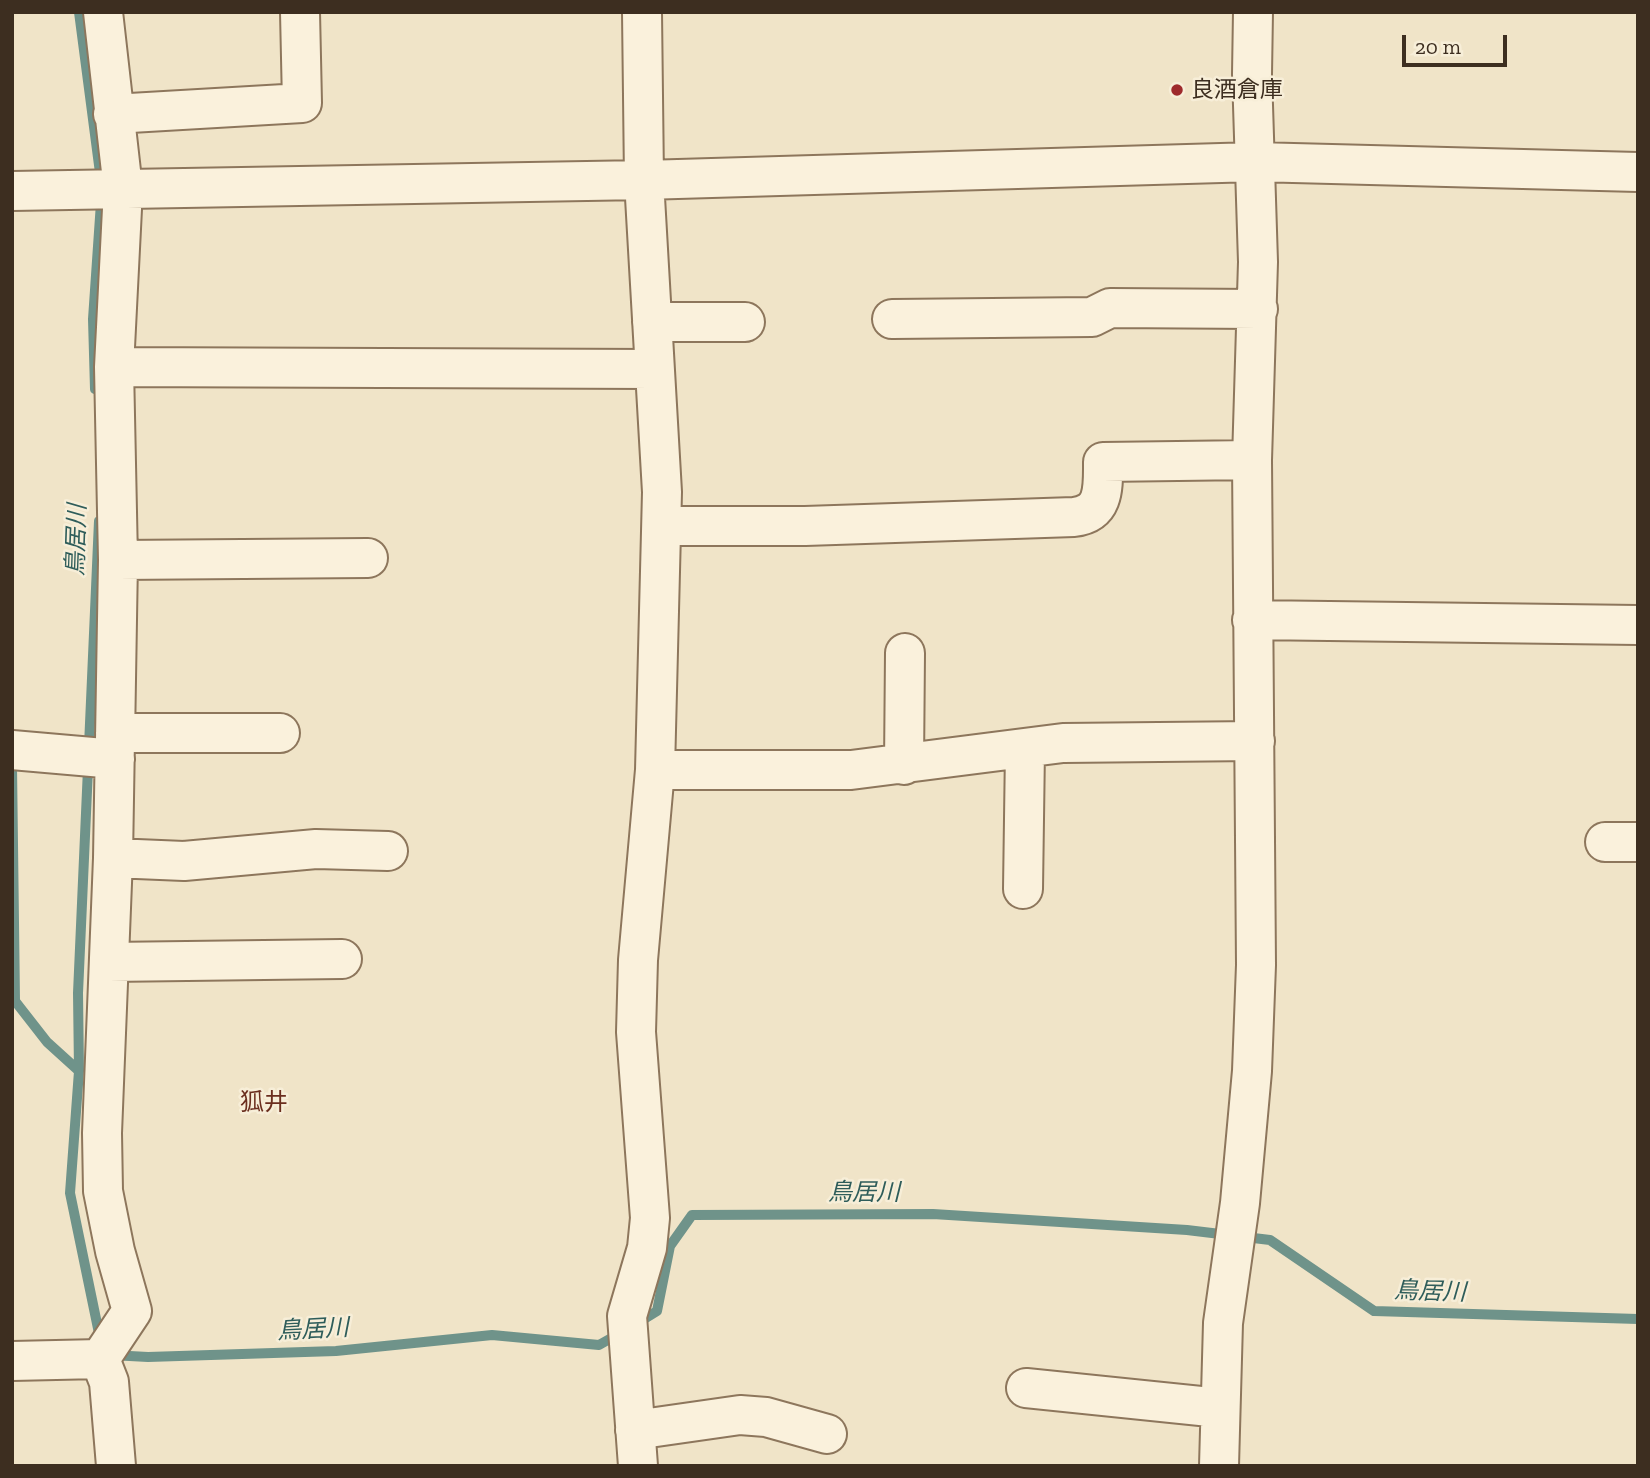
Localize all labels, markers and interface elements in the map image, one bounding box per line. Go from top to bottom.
scale bar [1405,21,1510,65]
text: 20 m [1415,34,1461,59]
place label: 良酒倉庫 [1191,76,1283,104]
marker: 良酒倉庫 [1169,82,1185,98]
water label: 鳥居川 [61,504,93,576]
district label: 狐井 [240,1089,288,1117]
water label: 鳥居川 [828,1179,900,1207]
water label: 鳥居川 [1394,1276,1466,1308]
water label: 鳥居川 [276,1314,350,1346]

